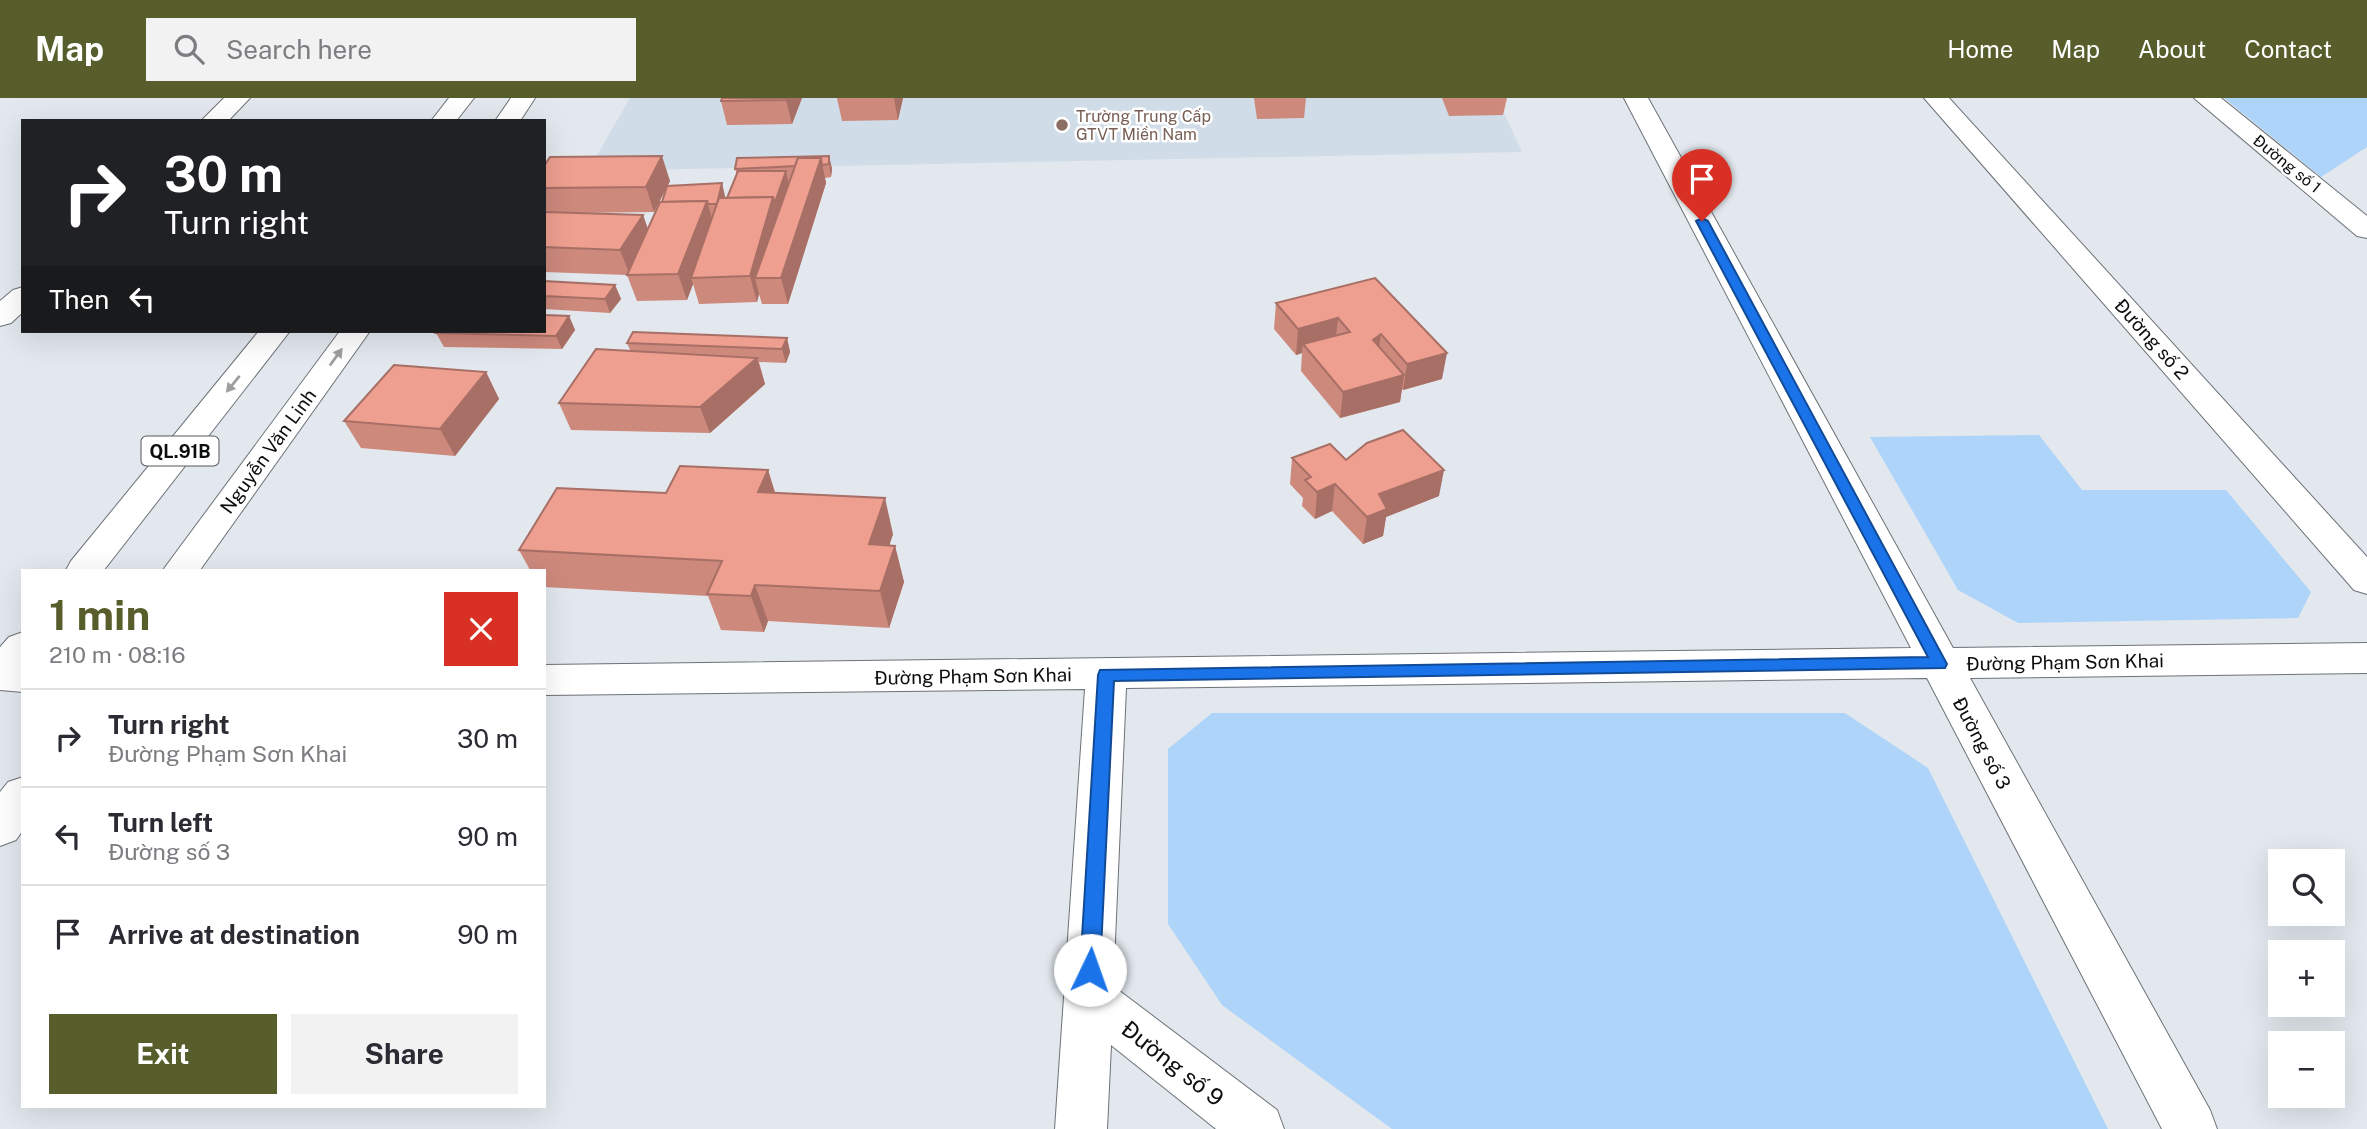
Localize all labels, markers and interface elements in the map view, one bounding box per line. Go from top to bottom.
search box [146,18,636,81]
text: Map [35,30,104,68]
icon: search [170,30,208,68]
text: Search here [226,34,372,65]
text: Home [1947,35,2013,63]
text: Map [2051,35,2100,63]
text: About [2138,35,2206,63]
text: Contact [2244,35,2332,63]
place label: Trường Trung Cấp GTVT Miền Nam [1076,107,1211,144]
marker: Trường Trung Cấp GTVT Miền Nam [1054,117,1070,133]
street label: Đường số 1 [2249,131,2325,197]
text: 30 m [164,145,283,203]
icon: right [49,147,140,238]
pin [1672,149,1732,221]
icon: arrive [1683,160,1721,198]
text: Turn right [164,204,309,241]
icon: left [123,280,161,318]
text: Then [49,284,109,315]
street label: Đường số 2 [2110,294,2194,384]
one-way arrow [329,347,343,366]
one-way arrow [226,375,240,393]
street label: Nguyễn Văn Linh [215,385,321,517]
road number: QL.91B [142,436,218,466]
text: 1 min [49,590,150,639]
button: close [444,592,518,666]
text: 210 m · 08:16 [49,641,186,668]
street label: Đường Phạm Sơn Khai [1966,649,2164,675]
street label: Đường Phạm Sơn Khai [874,663,1072,689]
street label: Đường số 3 [1949,693,2015,793]
text: Turn right [108,709,230,740]
icon: right [49,719,87,757]
text: 30 m [457,723,518,754]
text: Đường Phạm Sơn Khai [108,740,347,767]
text: Turn left [108,807,213,838]
icon: left [49,817,87,855]
text: 90 m [457,821,518,852]
text: Đường số 3 [108,838,230,865]
map controls [2268,849,2345,1108]
button: search [2268,849,2345,926]
icon: arrive [49,915,87,953]
text: Arrive at destination [108,919,360,950]
text: 90 m [457,919,518,950]
position arrow [1053,933,1127,1007]
button: + [2268,940,2345,1017]
button: Exit [49,1014,277,1094]
button: Share [291,1014,518,1094]
street label: Đường số 9 [1117,1015,1229,1111]
button: − [2268,1031,2345,1108]

